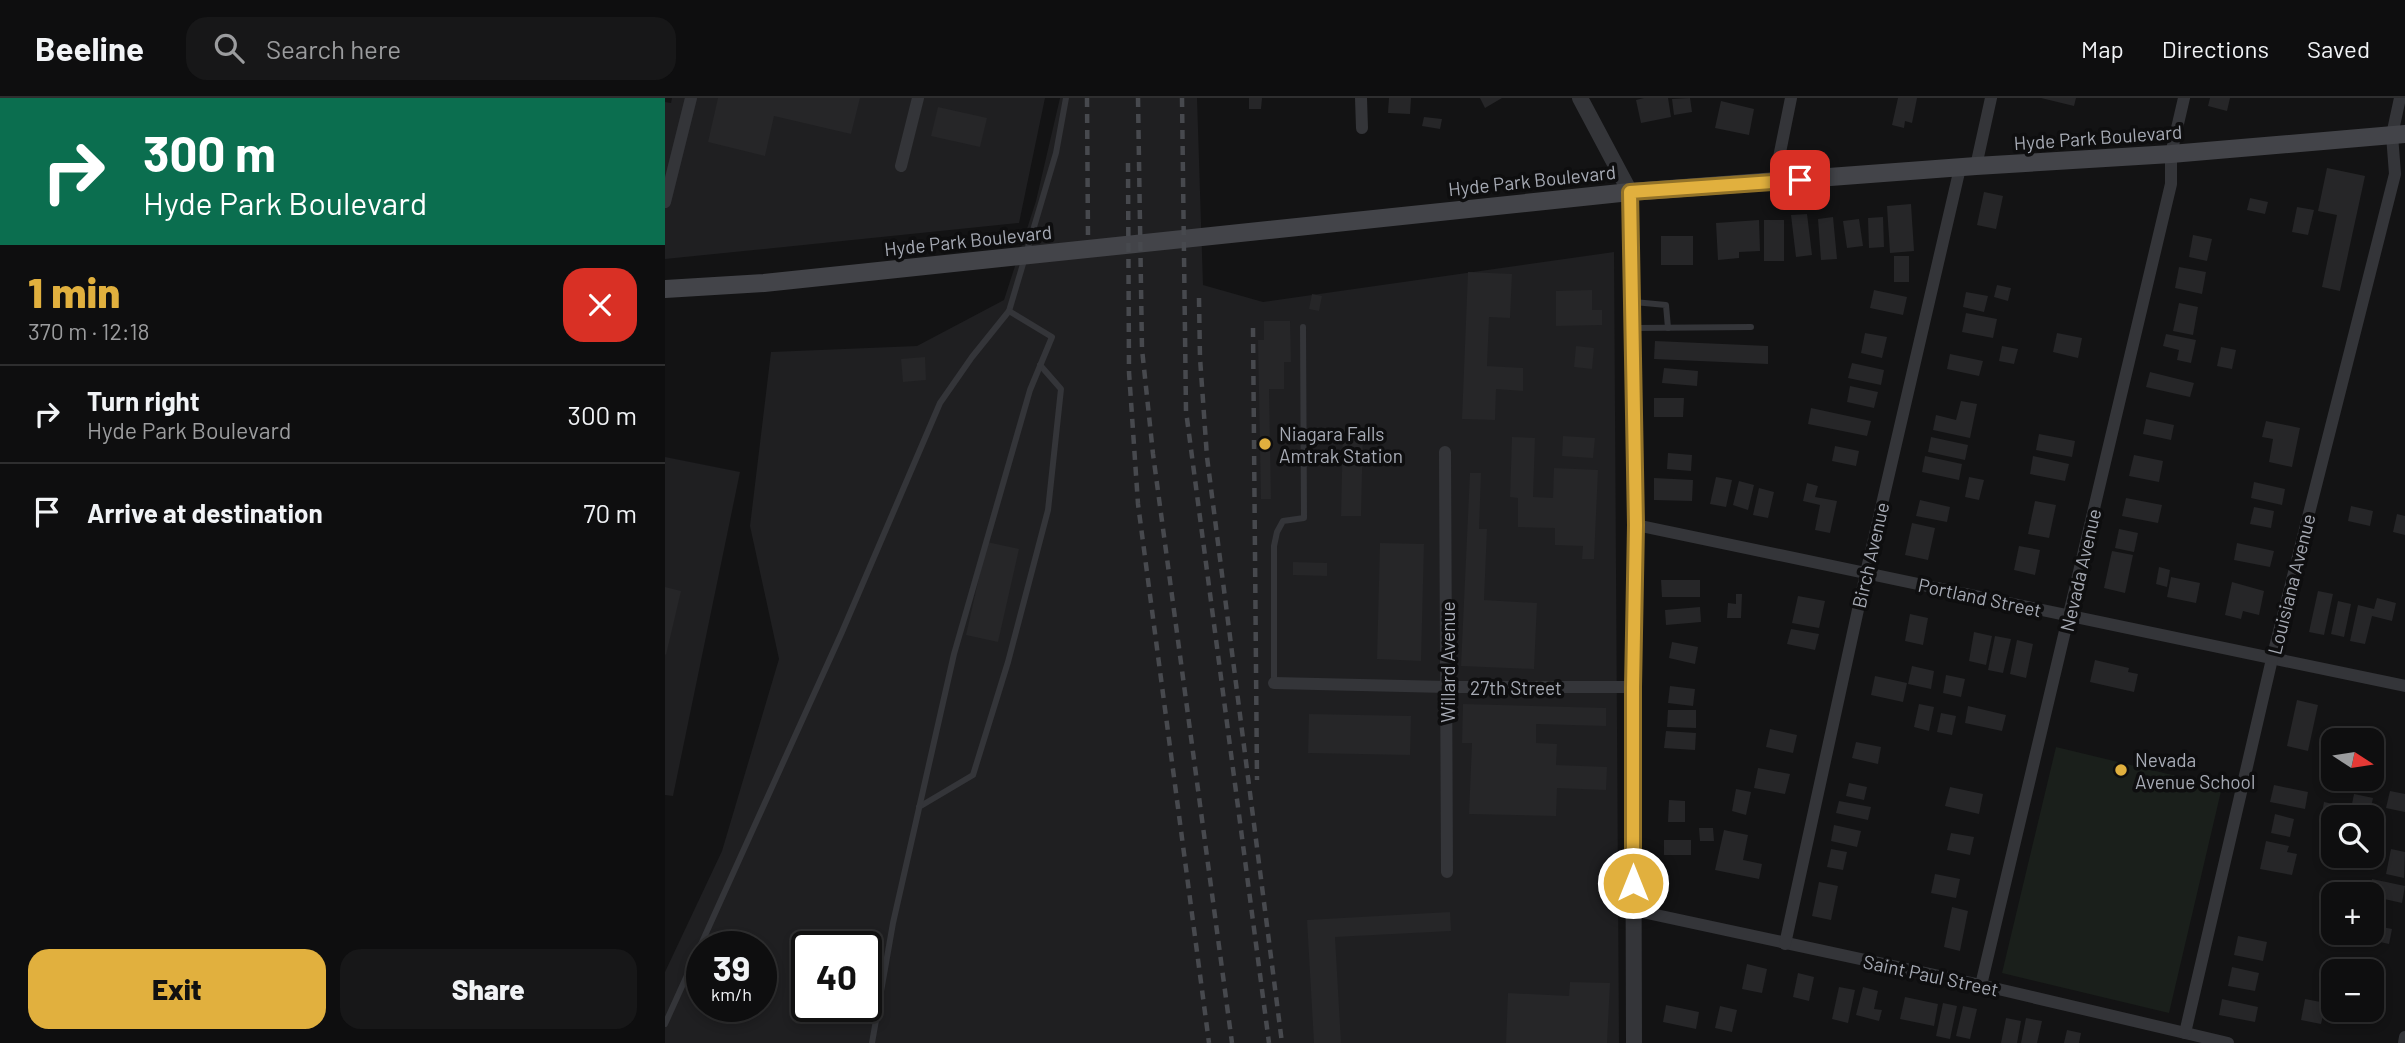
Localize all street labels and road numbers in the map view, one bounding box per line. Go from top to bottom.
street label: Hyde Park Boulevard [2013,120,2183,154]
street label: Hyde Park Boulevard [1447,160,1617,200]
street label: Hyde Park Boulevard [883,220,1053,260]
street label: Birch Avenue [1847,500,1893,610]
street label: Nevada Avenue [2055,506,2105,634]
street label: Louisiana Avenue [2262,511,2320,657]
street label: Portland Street [1916,573,2044,621]
street label: Willard Avenue [1436,601,1459,723]
street label: 27th Street [1470,676,1562,699]
street label: Saint Paul Street [1861,949,2001,1001]

